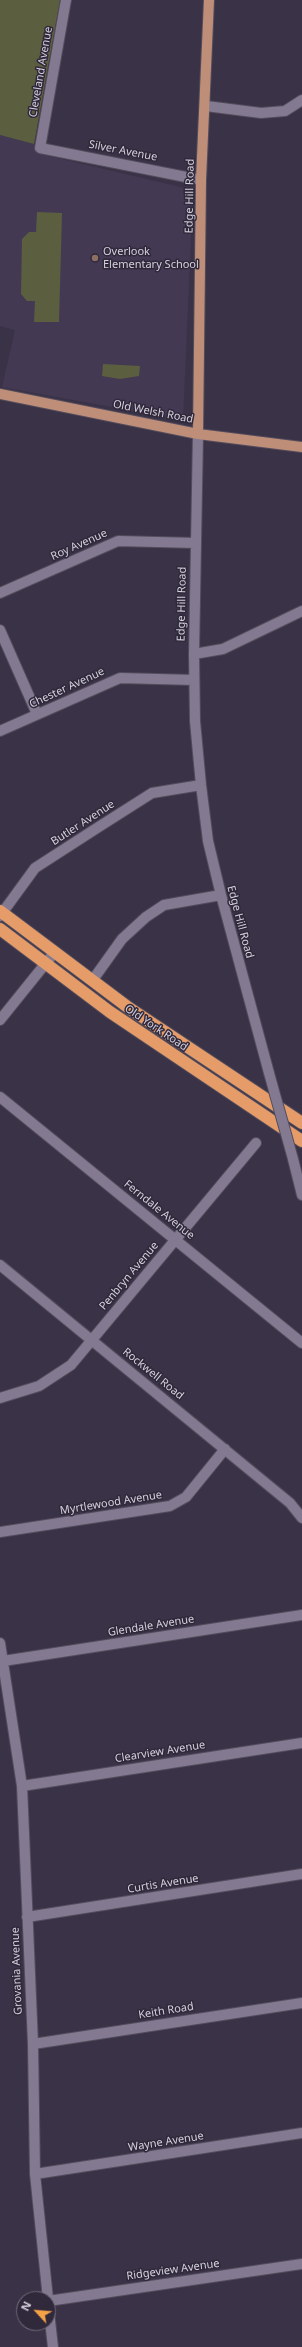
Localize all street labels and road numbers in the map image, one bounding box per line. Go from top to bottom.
street label: Cleveland Avenue [27,26,55,118]
street label: Silver Avenue [88,138,158,164]
street label: Edge Hill Road [183,159,197,233]
street label: Old Welsh Road [112,398,194,426]
street label: Roy Avenue [49,527,109,563]
street label: Edge Hill Road [175,567,189,641]
street label: Chester Avenue [27,665,107,711]
street label: Butler Avenue [49,798,117,848]
street label: Edge Hill Road [224,884,256,960]
street label: Old York Road [122,1002,190,1054]
street label: Ferndale Avenue [121,1178,197,1242]
street label: Penbryn Avenue [97,1239,161,1313]
street label: Rockwell Road [120,1345,186,1403]
street label: Myrtlewood Avenue [59,1488,163,1518]
street label: Glendale Avenue [107,1613,195,1639]
street label: Clearview Avenue [114,1738,206,1766]
street label: Curtis Avenue [126,1872,200,1896]
street label: Grovania Avenue [9,1927,25,2015]
street label: Keith Road [137,2000,195,2022]
street label: Wayne Avenue [127,2130,205,2154]
street label: Ridgeview Avenue [126,2257,220,2283]

